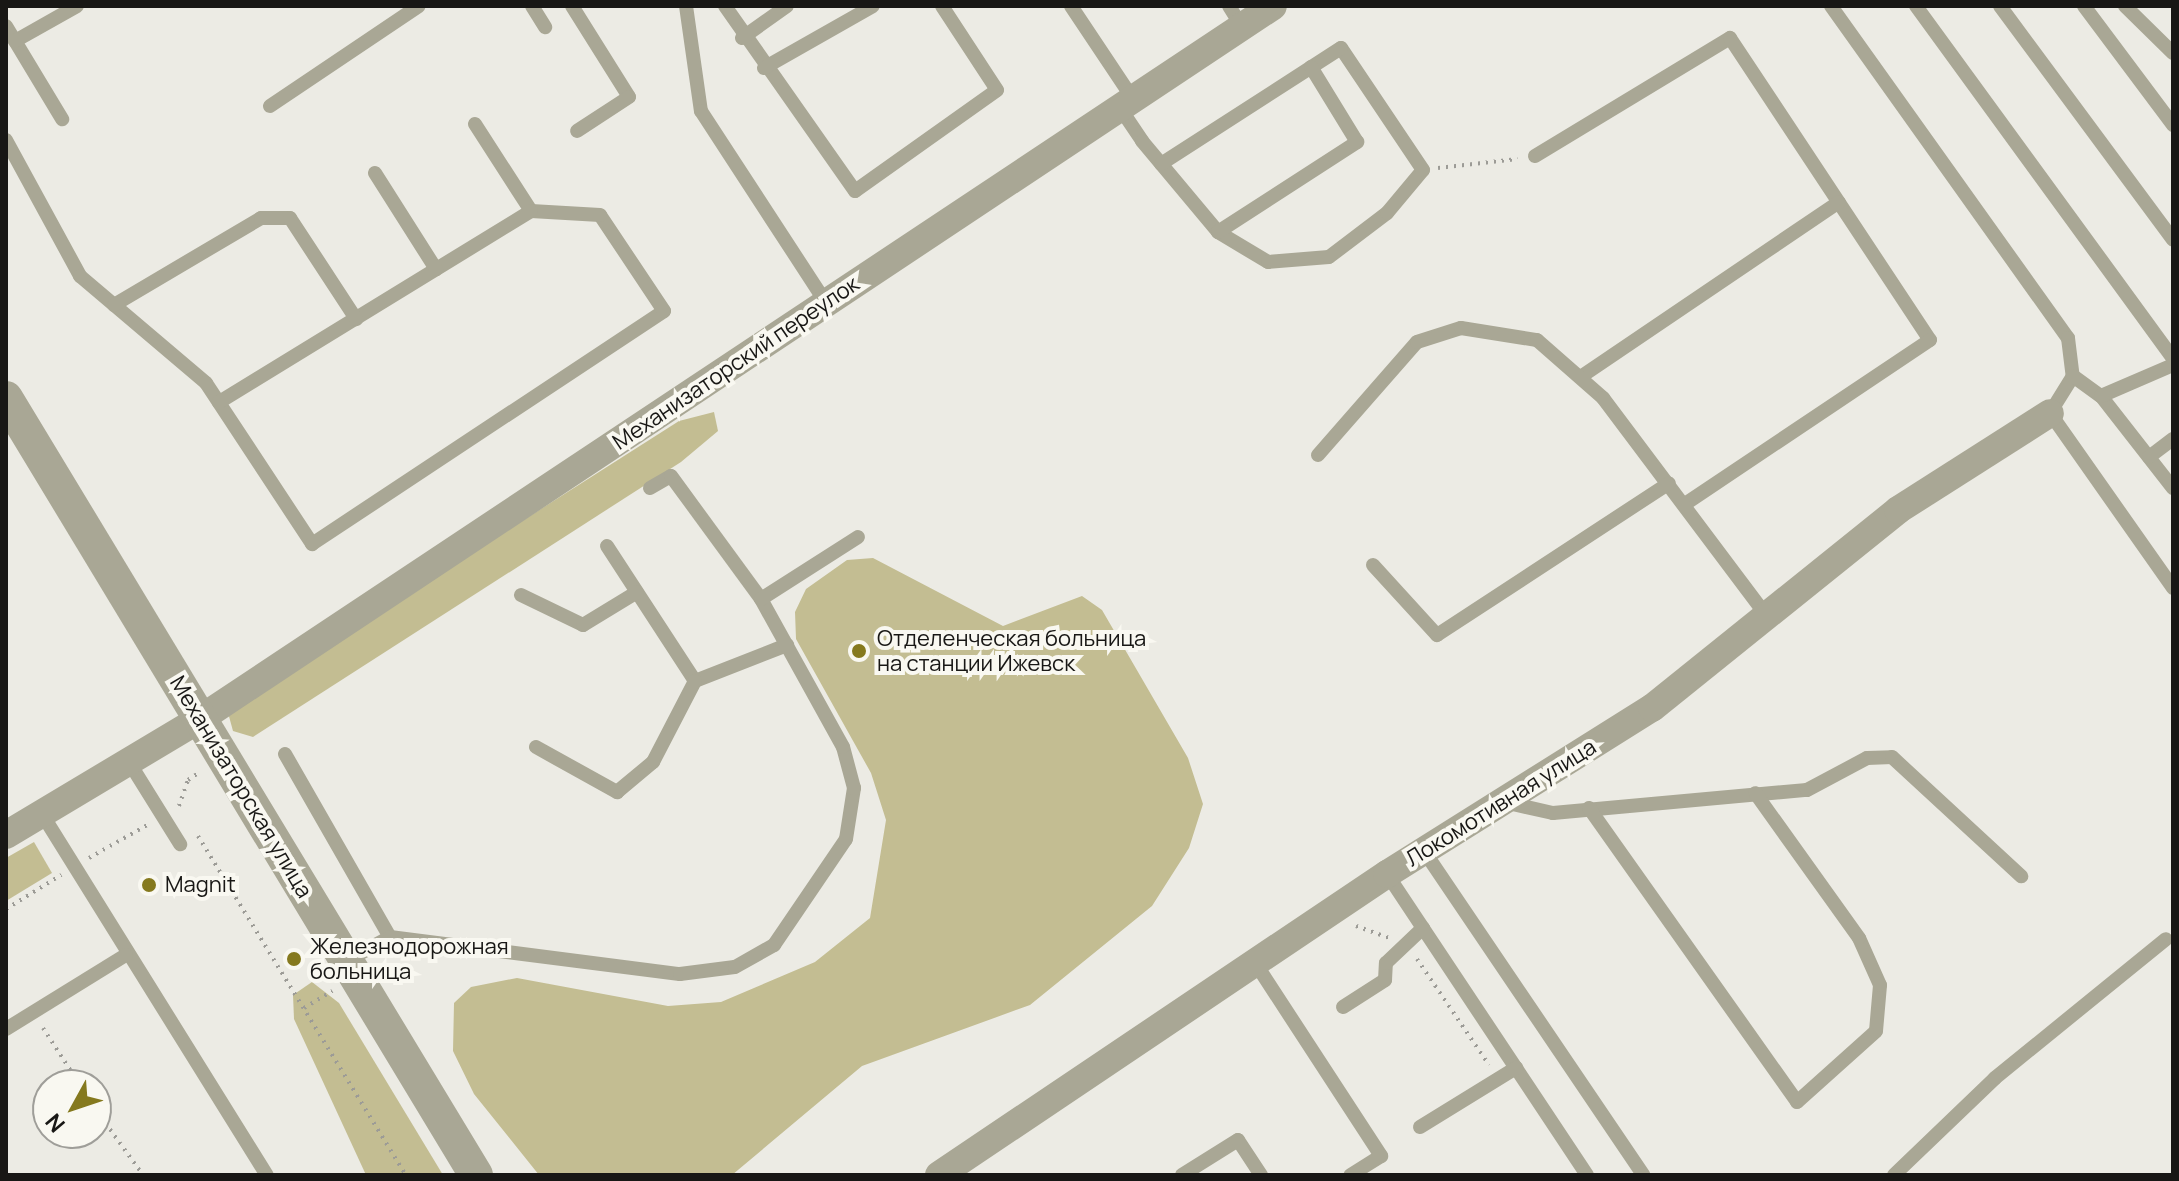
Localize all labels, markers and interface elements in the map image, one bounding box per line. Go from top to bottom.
street label: Механизаторский переулок [608,271,864,455]
place label: Отделенческая больница на станции Ижевск [877,625,1146,676]
marker: Отделенческая больница на станции Ижевск [848,640,870,662]
street label: Механизаторская улица [164,671,318,903]
street label: Локомотивная улица [1401,734,1601,872]
place label: Magnit [165,872,236,898]
marker: Magnit [140,876,158,894]
place label: Железнодорожная больница [310,933,509,984]
marker: Железнодорожная больница [285,950,303,968]
north arrow [32,1069,112,1149]
text: N [39,1107,72,1139]

